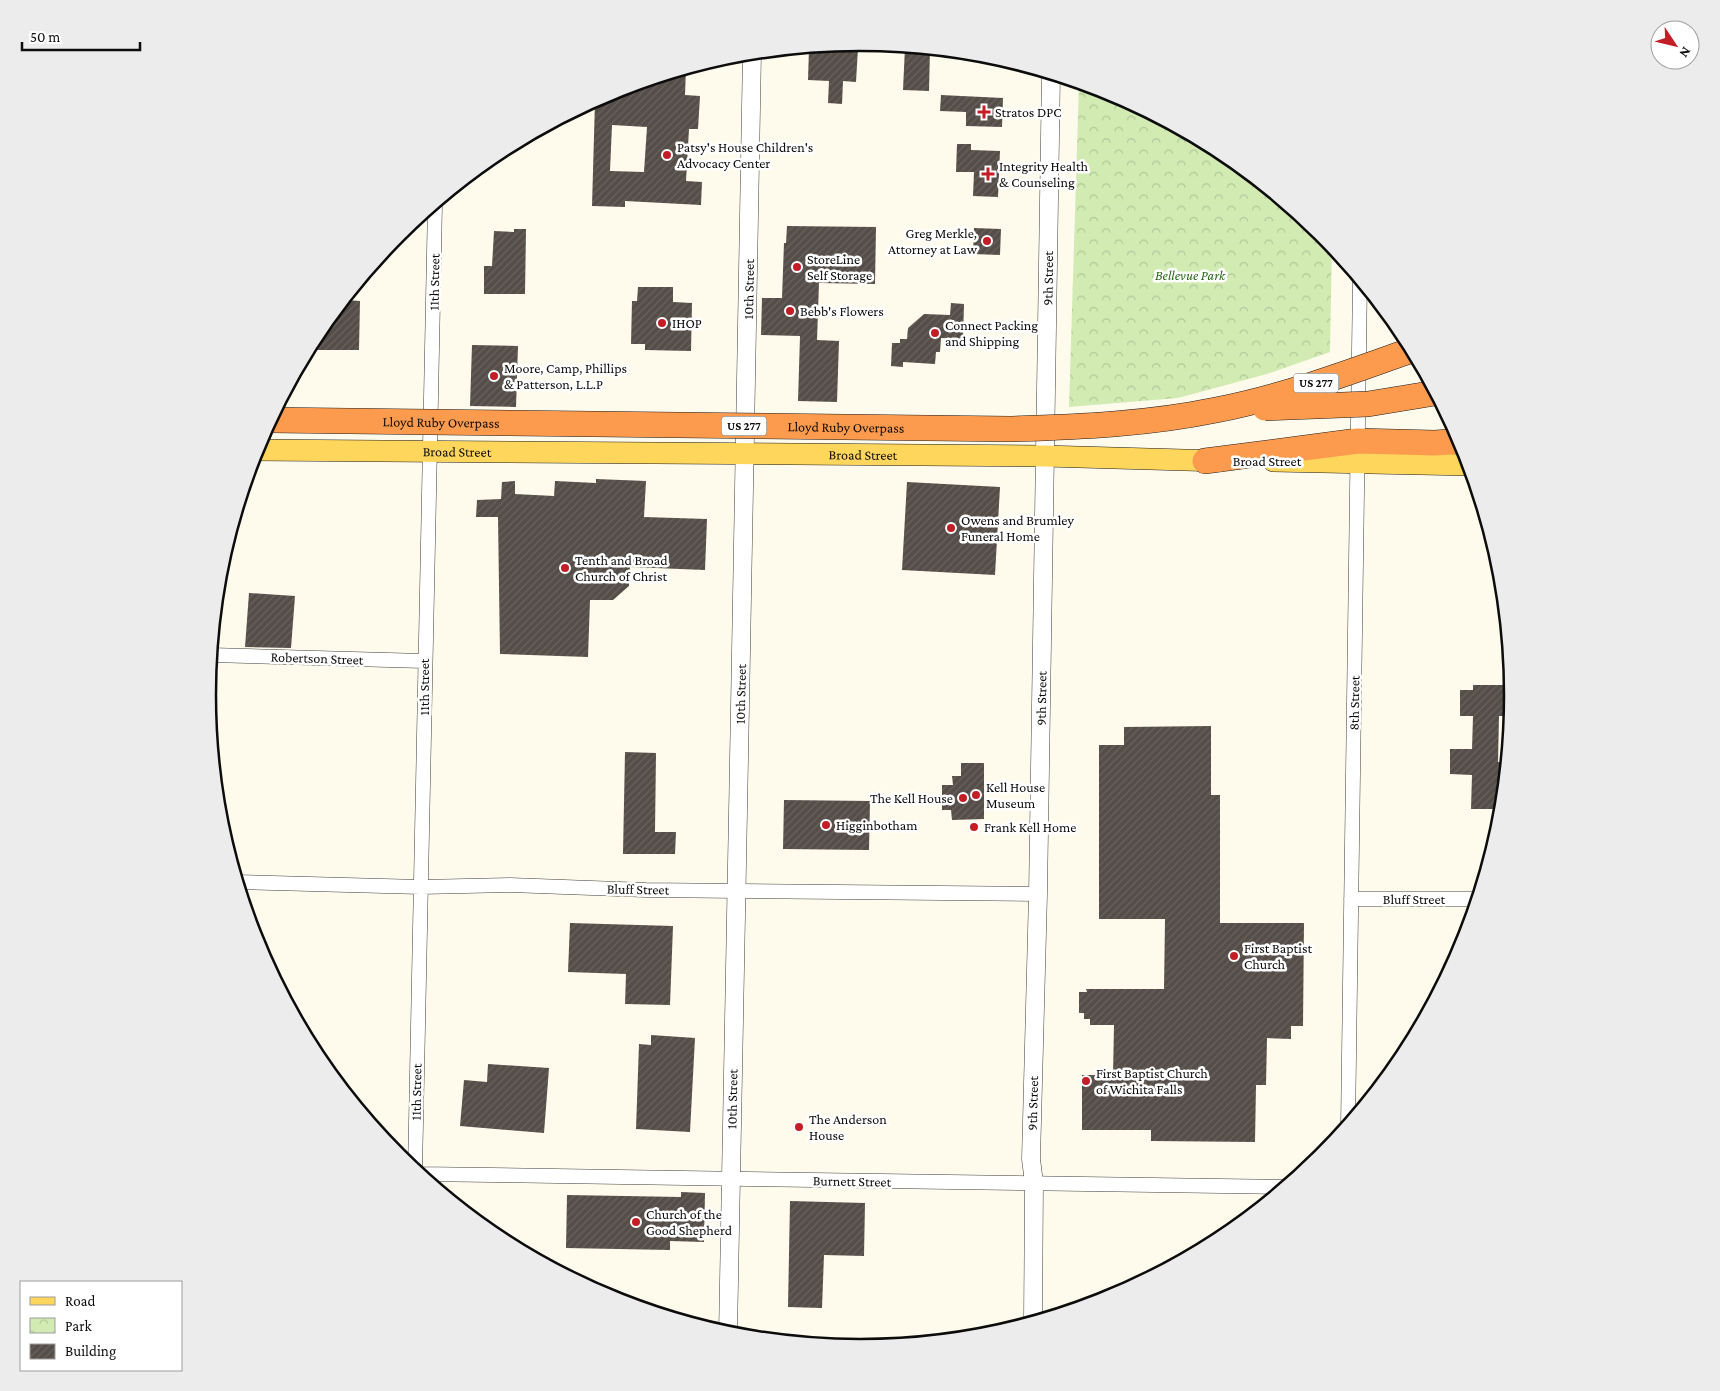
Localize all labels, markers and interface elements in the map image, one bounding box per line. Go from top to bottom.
scale bar [22,20,140,52]
north arrow [1650,20,1700,70]
text: 50 m [30,29,60,45]
text: N [1676,44,1695,61]
place label: Stratos DPC [995,104,1062,120]
marker: Stratos DPC [977,105,991,119]
place label: Patsy's House Children's Advocacy Center [677,139,813,171]
marker: Patsy's House Children's Advocacy Center [661,149,673,161]
place label: Integrity Health & Counseling [999,158,1089,190]
marker: Integrity Health & Counseling [981,167,995,181]
place label: Greg Merkle, Attorney at Law [888,225,978,257]
marker: Greg Merkle, Attorney at Law [981,235,993,247]
place label: StoreLine Self Storage [807,251,872,283]
street label: 9th Street [1039,251,1056,306]
street label: 11th Street [426,253,443,311]
street label: 10th Street [740,259,757,319]
marker: StoreLine Self Storage [791,261,803,273]
park label: Bellevue Park [1155,267,1226,283]
place label: Bebb's Flowers [800,303,884,319]
marker: Bebb's Flowers [784,305,796,317]
place label: IHOP [672,315,702,331]
marker: IHOP [656,317,668,329]
place label: Connect Packing and Shipping [945,317,1038,349]
marker: Connect Packing and Shipping [929,327,941,339]
place label: Moore, Camp, Phillips & Patterson, L.L.P [504,360,627,392]
marker: Moore, Camp, Phillips & Patterson, L.L.P [488,370,500,382]
road number: US 277 [1294,373,1338,392]
street label: Lloyd Ruby Overpass [382,413,500,431]
road number: US 277 [722,416,766,436]
street label: Lloyd Ruby Overpass [787,418,905,436]
street label: Broad Street [423,443,492,460]
street label: Broad Street [829,446,898,463]
street label: Broad Street [1233,453,1302,469]
place label: Owens and Brumley Funeral Home [961,512,1074,544]
marker: Owens and Brumley Funeral Home [945,522,957,534]
place label: Tenth and Broad Church of Christ [575,552,668,584]
marker: Tenth and Broad Church of Christ [559,562,571,574]
street label: Robertson Street [270,648,364,668]
street label: 11th Street [416,658,432,715]
street label: 10th Street [732,663,749,724]
street label: 9th Street [1033,670,1050,726]
street label: 8th Street [1346,675,1362,731]
place label: Kell House Museum [986,779,1045,811]
marker: Kell House Museum [970,789,982,801]
place label: The Kell House [870,790,953,806]
marker: The Kell House [957,792,969,804]
place label: Higginbotham [836,817,918,833]
marker: Higginbotham [820,819,832,831]
place label: Frank Kell Home [984,819,1076,835]
marker: Frank Kell Home [968,821,980,833]
street label: Bluff Street [607,880,670,898]
street label: Bluff Street [1383,891,1446,907]
place label: First Baptist Church [1244,940,1312,972]
marker: First Baptist Church [1228,950,1240,962]
street label: 11th Street [408,1063,425,1121]
place label: First Baptist Church of Wichita Falls [1096,1065,1208,1097]
street label: 10th Street [723,1068,740,1129]
street label: 9th Street [1024,1075,1041,1131]
marker: First Baptist Church of Wichita Falls [1080,1075,1092,1087]
place label: The Anderson House [809,1111,887,1143]
marker: The Anderson House [793,1121,805,1133]
street label: Burnett Street [813,1172,892,1190]
place label: Church of the Good Shepherd [646,1206,733,1238]
marker: Church of the Good Shepherd [630,1216,642,1228]
legend [20,1281,182,1371]
text: Road [65,1293,96,1309]
text: Park [65,1318,92,1334]
text: Building [65,1343,116,1360]

